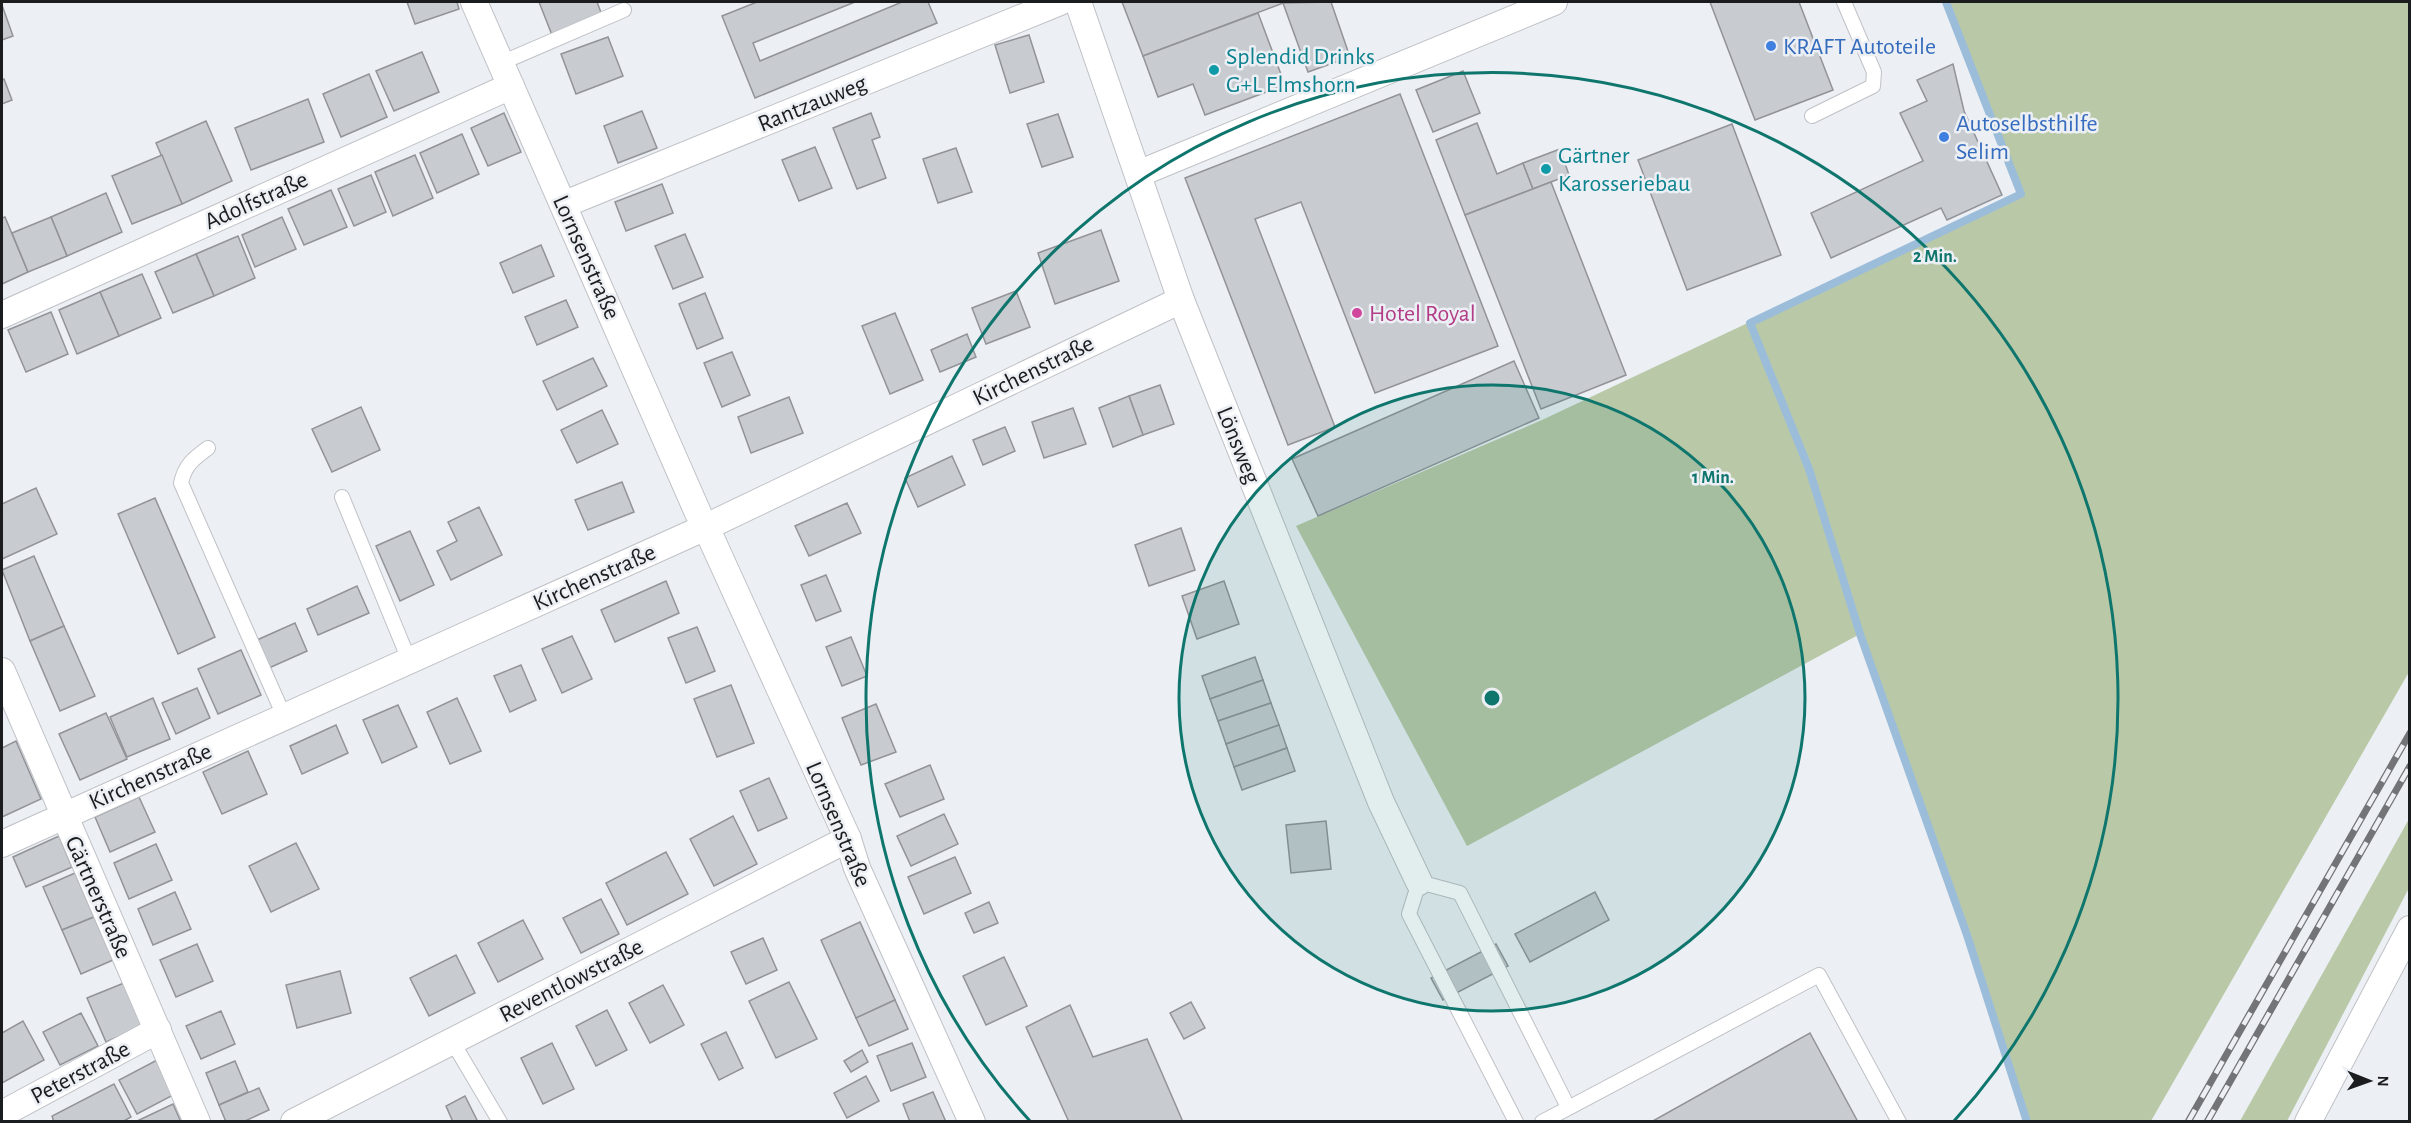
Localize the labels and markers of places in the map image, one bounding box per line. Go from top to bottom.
place label: KRAFT Autoteile [1783,35,1936,59]
marker: KRAFT Autoteile [1764,39,1778,53]
place label: Splendid Drinks G+L Elmshorn [1226,45,1375,97]
marker: Splendid Drinks G+L Elmshorn [1207,63,1221,77]
place label: Autoselbsthilfe Selim [1956,112,2098,164]
marker: Autoselbsthilfe Selim [1937,130,1951,144]
place label: Gärtner Karosseriebau [1558,144,1690,196]
marker: Gärtner Karosseriebau [1539,162,1553,176]
place label: Hotel Royal [1369,302,1476,326]
marker: Hotel Royal [1350,306,1364,320]
centre of rings [1482,688,1502,708]

